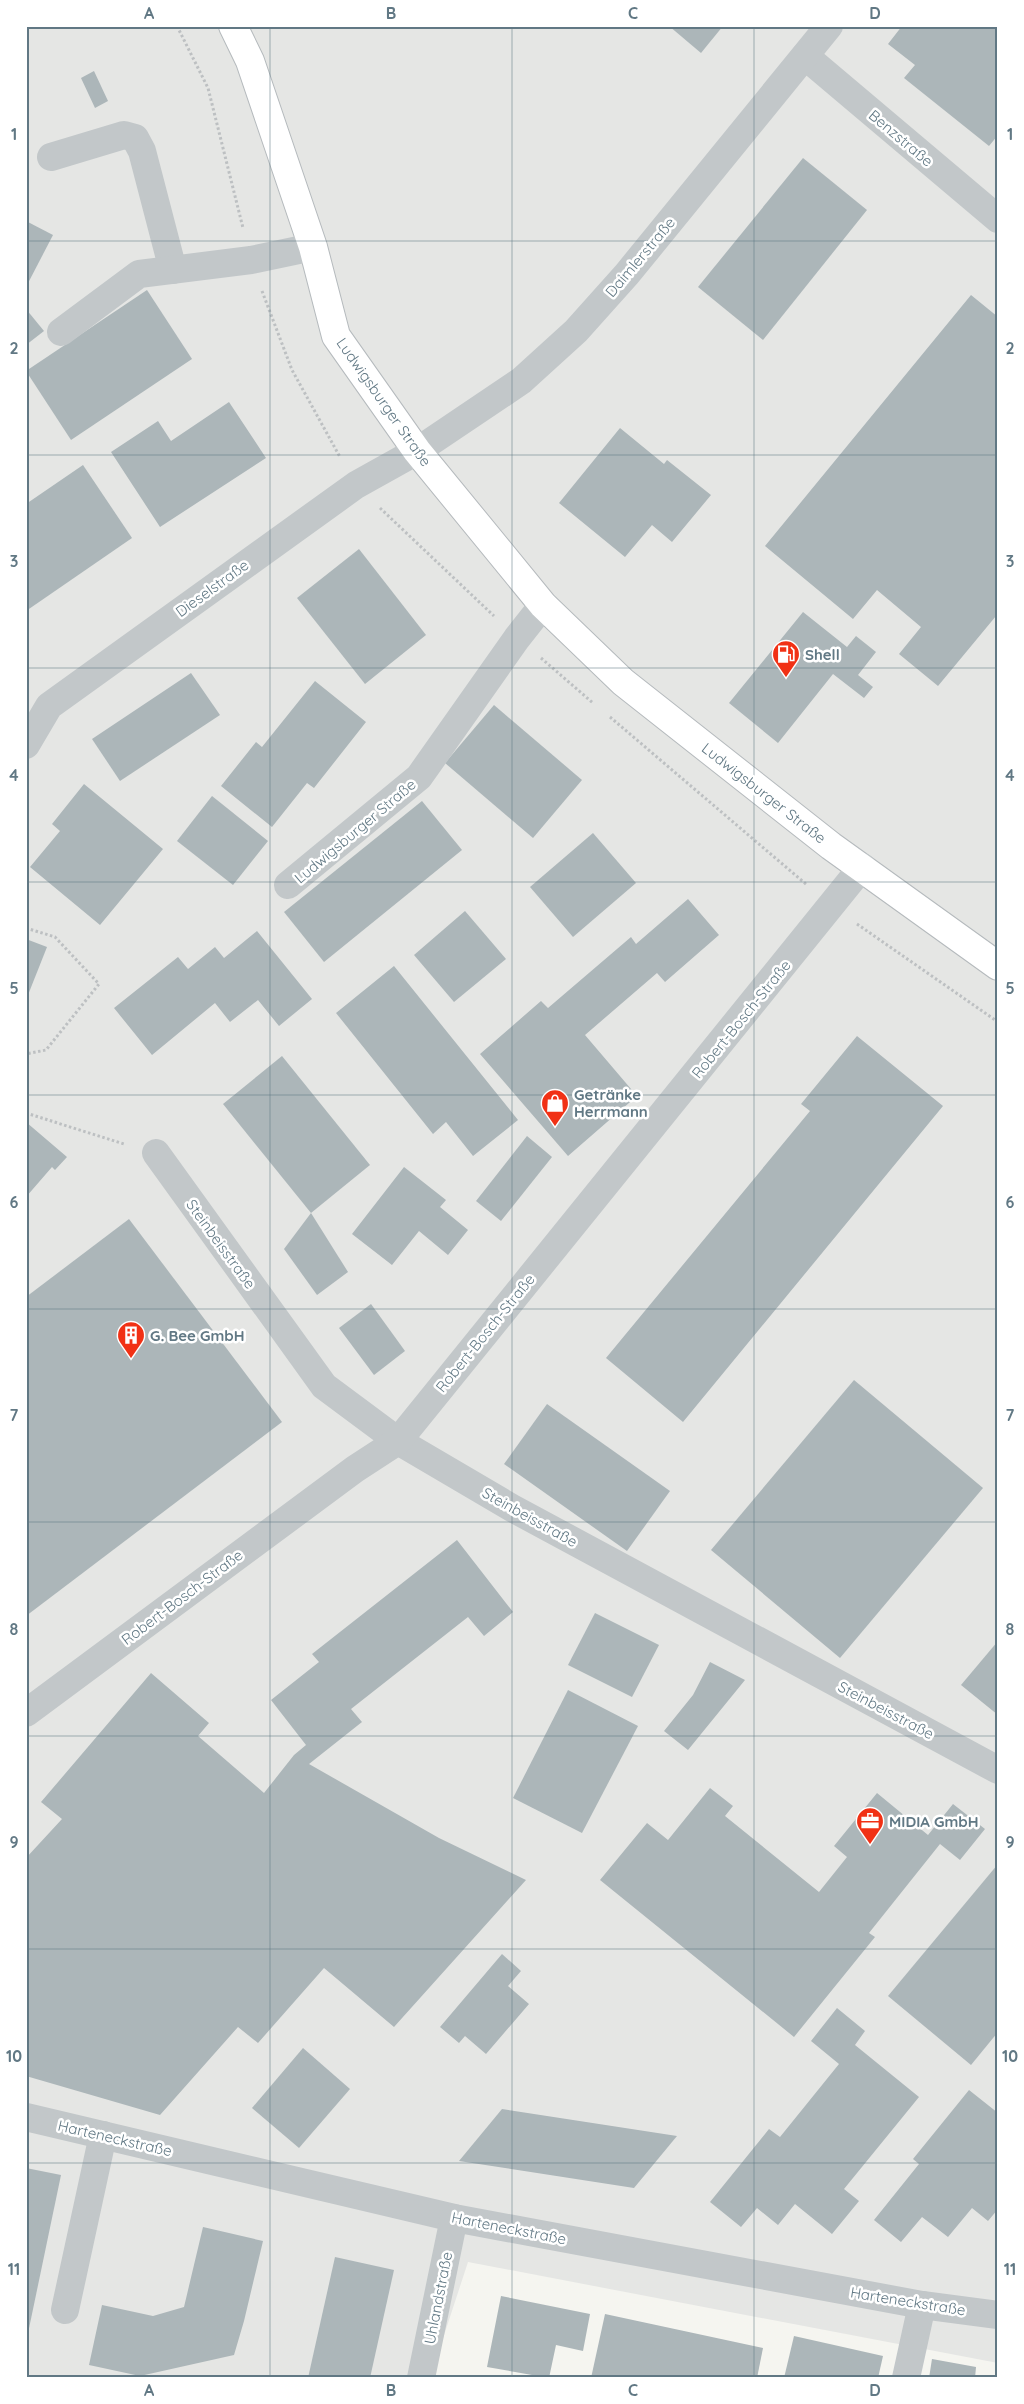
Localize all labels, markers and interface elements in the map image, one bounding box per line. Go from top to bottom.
text: A [144,3,155,23]
text: B [386,3,396,23]
text: C [628,3,638,23]
text: D [869,3,881,23]
street label: Benzstraße [865,106,937,170]
text: 1 [11,124,17,144]
text: 1 [1007,124,1013,144]
street label: Daimlerstraße [601,213,679,301]
street label: Ludwigsburger Straße [332,334,436,470]
text: 2 [9,338,19,358]
text: 2 [1005,338,1015,358]
text: 3 [10,551,18,571]
text: 3 [1006,551,1014,571]
street label: Dieselstraße [172,555,252,621]
fuel station icon: Shell [771,639,801,678]
place label: Shell [805,645,840,664]
street label: Ludwigsburger Straße [698,739,830,847]
text: 4 [9,765,19,785]
text: 4 [1005,765,1015,785]
street label: Ludwigsburger Straße [290,775,420,887]
street label: Robert-Bosch-Straße [687,956,795,1082]
text: 5 [9,978,19,998]
text: 5 [1005,978,1015,998]
place label: Getränke Herrmann [574,1085,648,1121]
shop icon: Getränke Herrmann [540,1088,570,1127]
text: 6 [10,1192,19,1212]
text: 6 [1006,1192,1015,1212]
street label: Steinbeisstraße [182,1196,260,1292]
street label: Robert-Bosch-Straße [431,1270,539,1396]
building icon: G. Bee GmbH [116,1320,146,1359]
place label: G. Bee GmbH [150,1326,245,1345]
text: 7 [10,1405,19,1425]
text: 7 [1006,1405,1015,1425]
street label: Steinbeisstraße [479,1483,581,1551]
street label: Robert-Bosch-Straße [118,1545,246,1649]
text: 8 [10,1619,19,1639]
text: 8 [1006,1619,1015,1639]
street label: Steinbeisstraße [835,1677,937,1743]
office icon: MIDIA GmbH [855,1806,885,1845]
place label: MIDIA GmbH [889,1812,979,1831]
text: 9 [9,1832,19,1852]
text: 9 [1005,1832,1015,1852]
text: 10 [6,2046,22,2066]
text: 10 [1002,2046,1018,2066]
street label: Harteneckstraße [56,2116,174,2160]
street label: Harteneckstraße [450,2208,568,2248]
street label: Uhlandstraße [420,2250,456,2346]
text: 11 [8,2259,20,2279]
text: 11 [1004,2259,1016,2279]
street label: Harteneckstraße [849,2283,967,2319]
text: A [144,2380,155,2400]
text: B [386,2380,396,2400]
text: C [628,2380,638,2400]
text: D [869,2380,881,2400]

